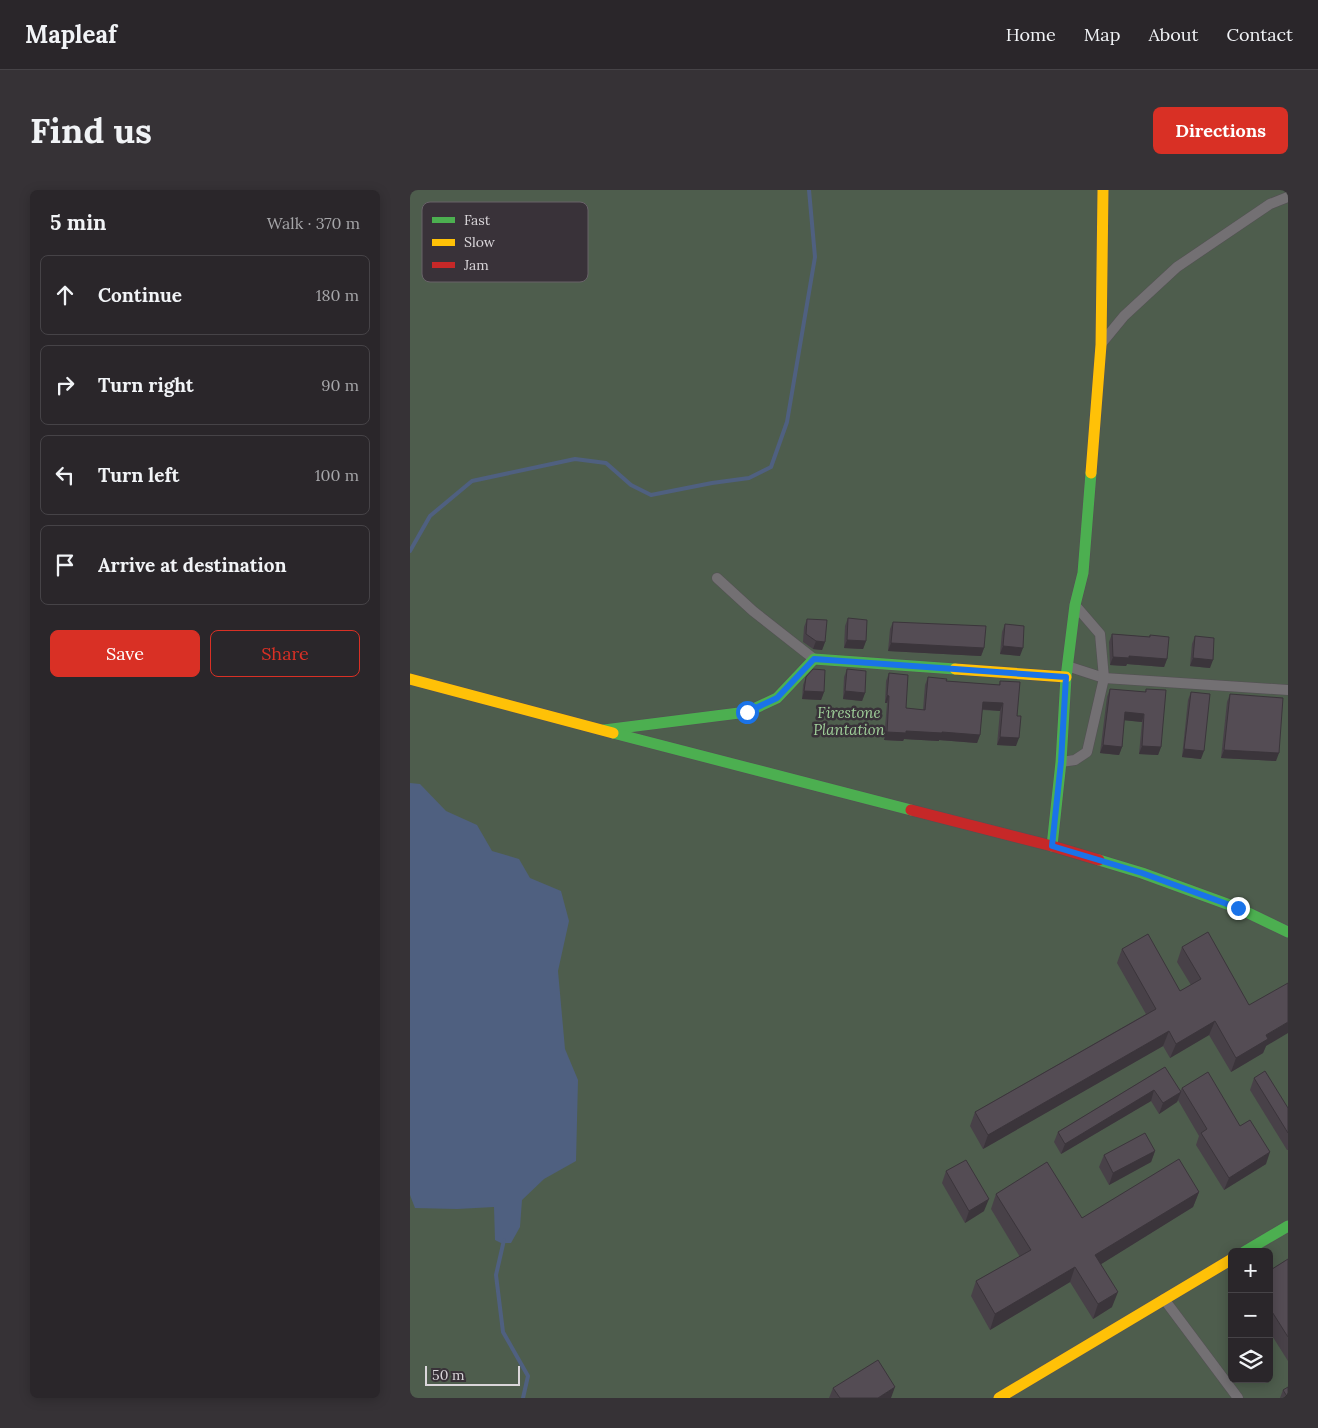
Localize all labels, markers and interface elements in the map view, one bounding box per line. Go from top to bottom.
text: Mapleaf [25,19,117,50]
text: Home [1006,23,1056,46]
text: Map [1084,23,1120,46]
text: About [1148,23,1198,46]
text: Contact [1226,23,1293,46]
button: Directions [1153,107,1288,154]
text: Find us [30,108,152,153]
legend [422,202,588,282]
text: 5 min [50,209,106,236]
text: Fast [464,211,491,229]
text: Walk · 370 m [267,213,360,233]
text: Slow [464,233,496,251]
text: Jam [463,256,489,274]
icon: ahead [51,281,79,309]
text: Continue [98,283,182,307]
text: 180 m [316,285,359,305]
icon: right [51,371,79,399]
text: Turn right [98,373,194,397]
text: 90 m [321,375,359,395]
icon: left [51,461,79,489]
text: Turn left [98,463,179,487]
text: 100 m [315,465,359,485]
icon: arrive [51,551,79,579]
text: Arrive at destination [98,553,287,577]
button: Save [50,630,200,677]
button: Share [210,630,360,677]
route start [736,701,759,724]
park label: Firestone Plantation [813,703,886,739]
route end [1227,897,1250,920]
map controls [1228,1248,1273,1383]
button: + [1228,1248,1273,1293]
button: − [1228,1293,1273,1338]
button: layers [1228,1338,1273,1383]
scale bar [425,1363,520,1386]
text: 50 m [432,1366,465,1384]

